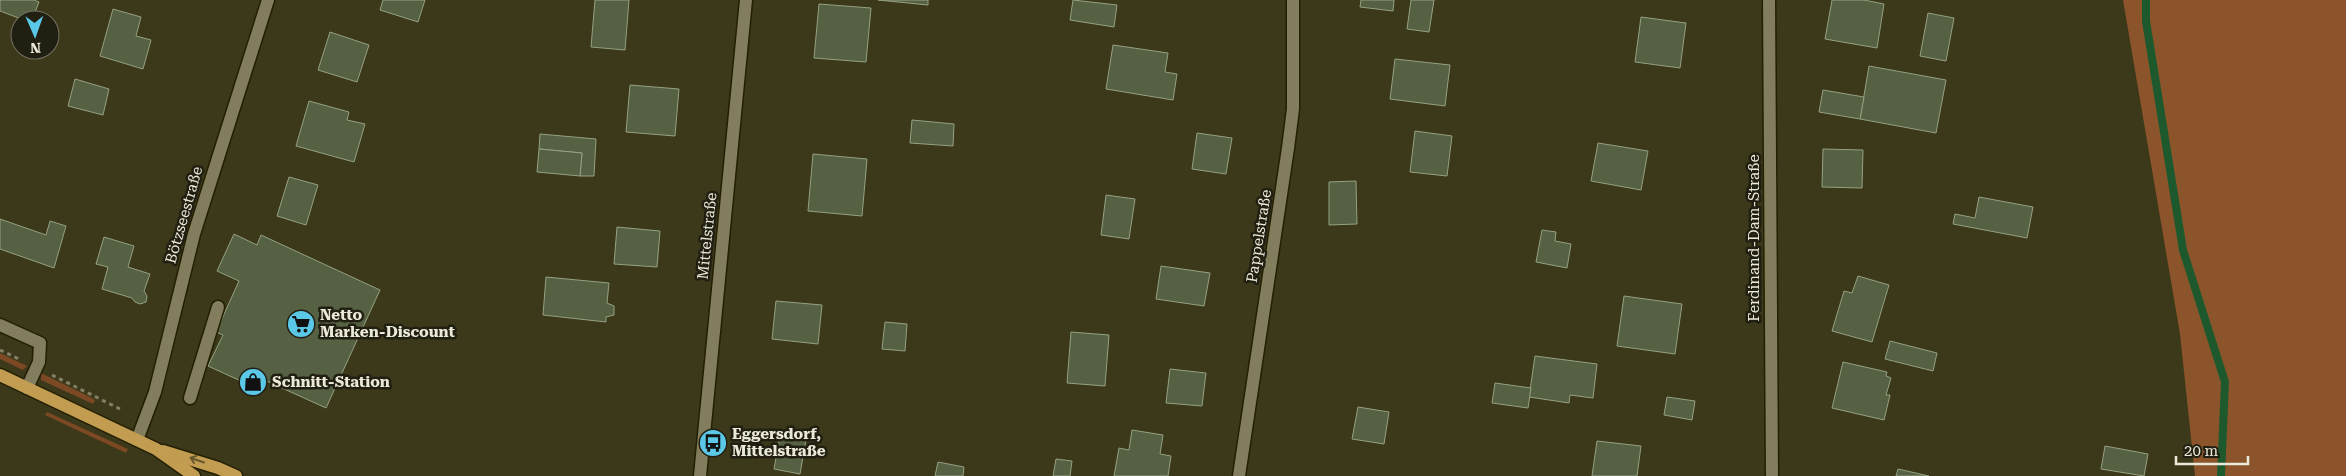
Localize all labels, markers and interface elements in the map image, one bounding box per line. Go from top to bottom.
north arrow [10,10,60,60]
text: N [30,40,41,56]
street label: Ferdinand-Dam-Straße [1745,154,1763,322]
street label: Bötzseestraße [162,164,206,266]
street label: Pappelstraße [1243,188,1275,284]
street label: Mittelstraße [693,192,721,280]
place label: Netto Marken-Discount [320,306,455,341]
supermarket icon: Netto Marken-Discount [286,309,316,339]
shop icon: Schnitt-Station [238,367,268,397]
place label: Schnitt-Station [272,373,390,391]
place label: Eggersdorf, Mittelstraße [732,425,826,460]
bus stop icon: Eggersdorf, Mittelstraße [698,428,728,458]
scale bar [2176,434,2248,466]
text: 20 m [2184,442,2219,460]
one-way arrow [189,455,205,465]

